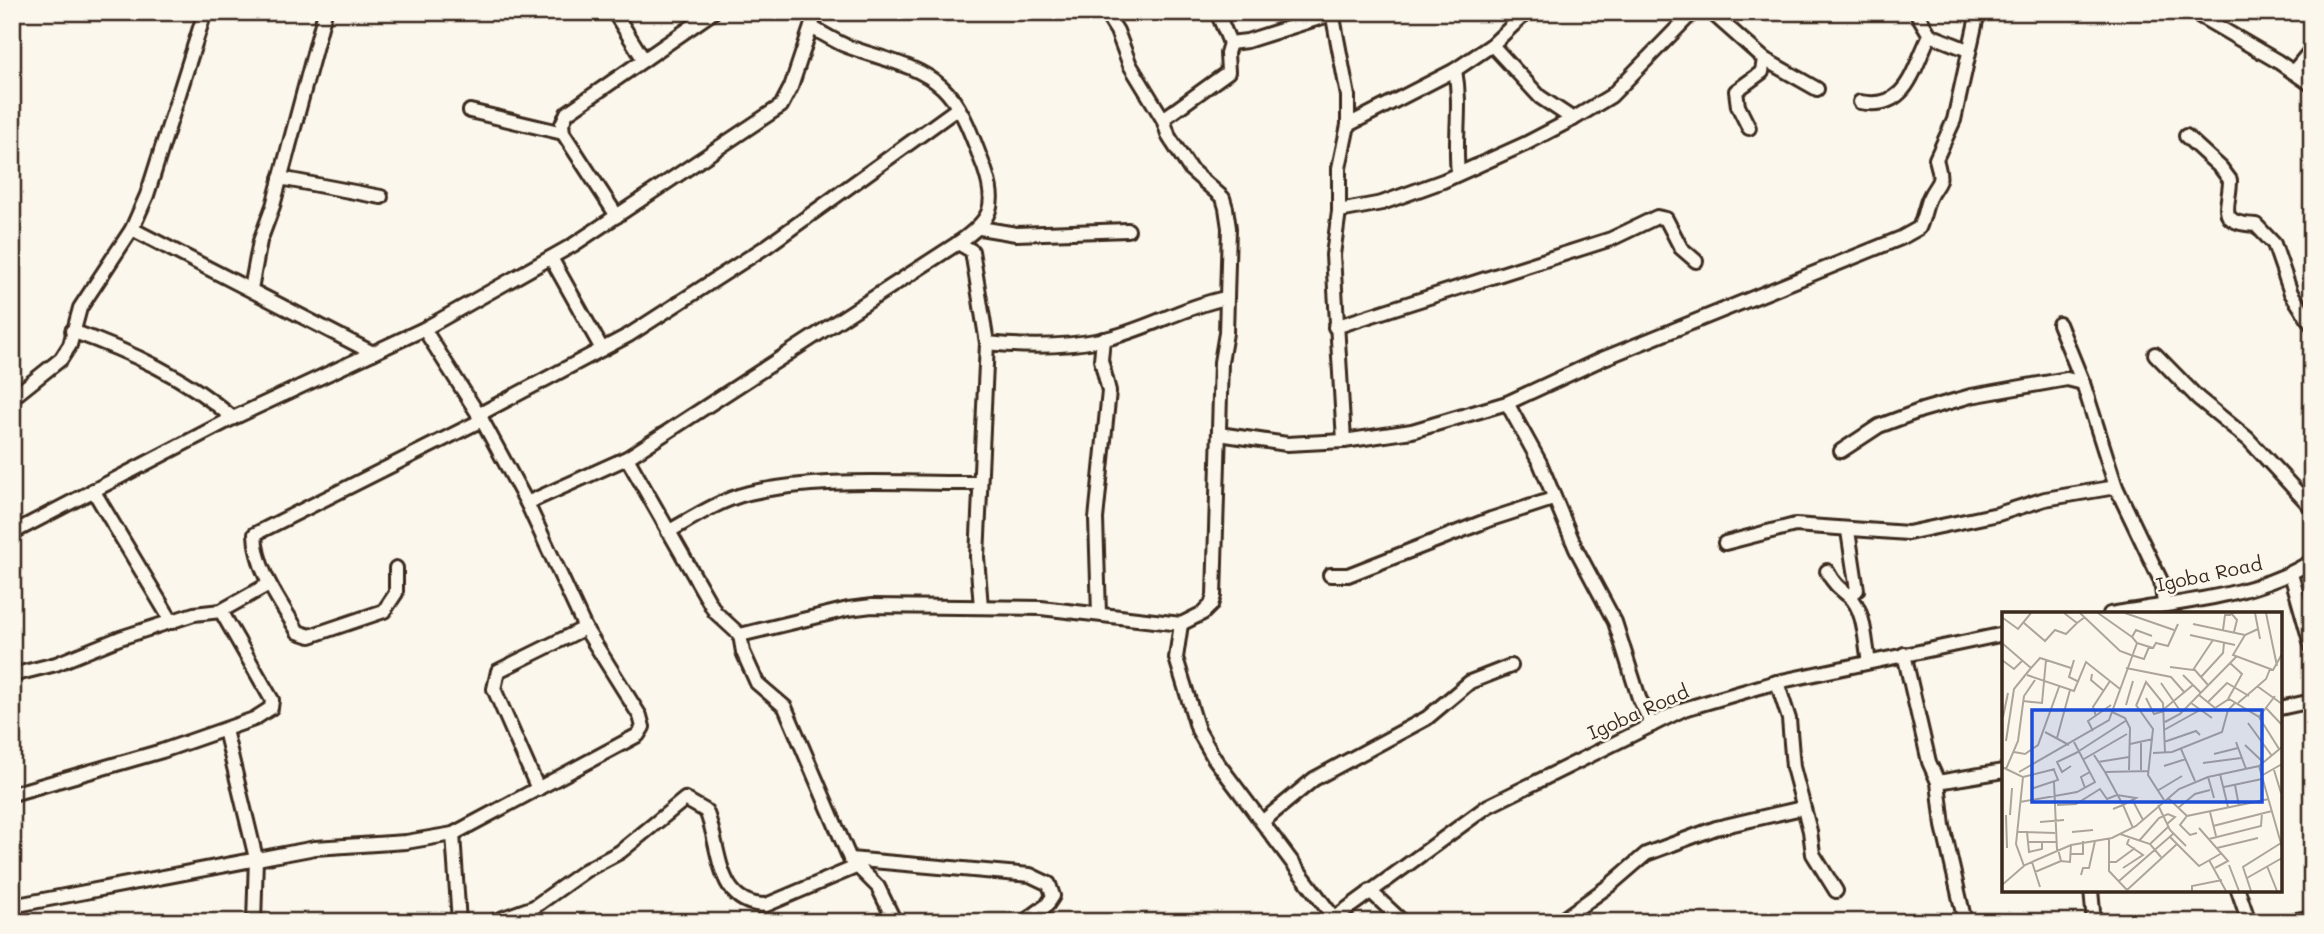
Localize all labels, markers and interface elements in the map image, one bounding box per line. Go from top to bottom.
street label: Igoba Road [2153,550,2264,597]
inset map [2002,612,2282,892]
street label: Igoba Road [1583,678,1692,745]

